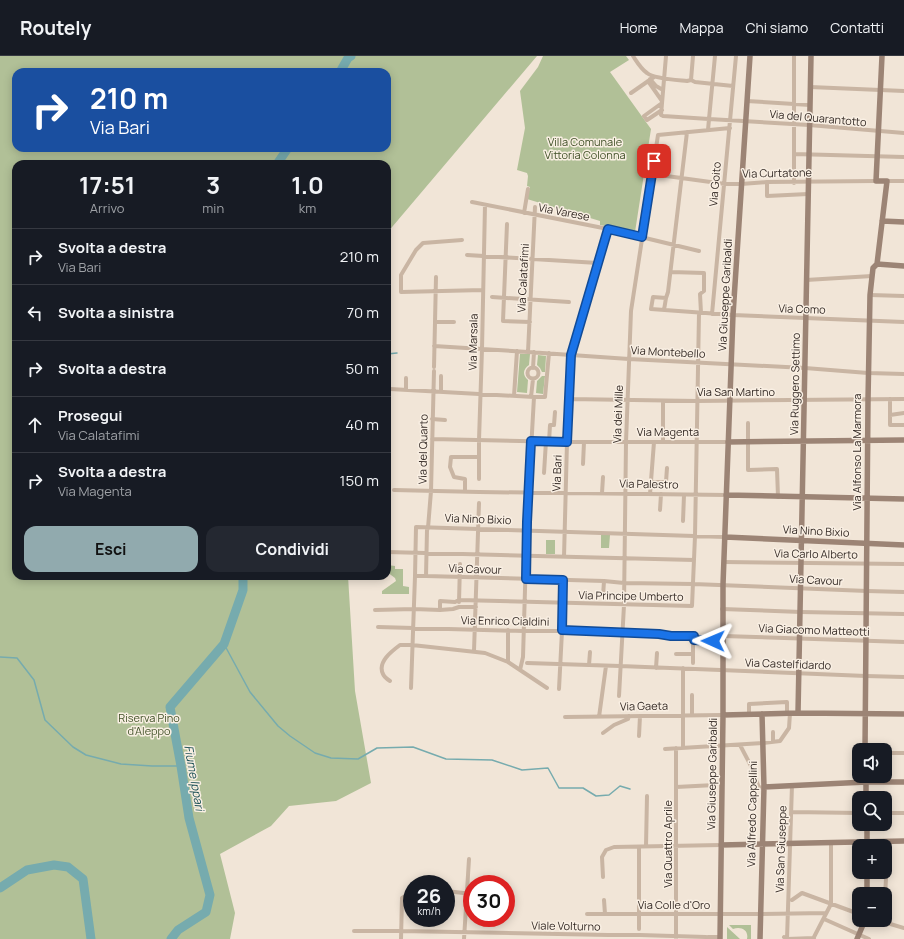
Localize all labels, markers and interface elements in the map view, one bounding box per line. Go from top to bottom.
text: Routely [20,15,91,41]
text: Home [620,18,658,37]
text: Mappa [680,18,723,37]
text: Chi siamo [745,18,808,37]
text: Contatti [830,18,884,37]
text: 210 m [90,79,168,117]
icon: right [24,84,76,136]
street label: Via del Quarantotto [769,106,868,129]
text: Via Bari [90,115,150,139]
park label: Villa Comunale Vittoria Colonna [544,134,626,162]
pin [637,144,671,178]
icon: arrive [643,150,665,172]
street label: Via Goito [705,160,724,207]
street label: Via Curtatone [742,164,813,181]
text: 17:51 [79,168,135,201]
text: 3 [206,168,220,201]
text: 1.0 [291,168,324,201]
text: Arrivo [90,199,125,217]
text: min [202,199,224,217]
text: km [299,199,316,217]
street label: Via Varese [537,199,592,224]
text: Svolta a destra [58,237,166,258]
street label: Via Giuseppe Garibaldi [714,238,735,352]
street label: Via Calatafimi [513,243,532,313]
icon: right [24,246,46,268]
text: 210 m [340,246,379,267]
text: Via Bari [58,258,101,276]
street label: Via Como [778,300,826,317]
icon: left [24,302,46,324]
text: Svolta a sinistra [58,302,174,323]
text: 70 m [347,302,379,323]
street label: Via Marsala [465,313,480,371]
street label: Via Ruggero Settimo [786,332,803,435]
street label: Via Montebello [630,342,706,361]
icon: right [24,358,46,380]
text: Svolta a destra [58,358,166,379]
text: 50 m [345,358,379,379]
street label: Via dei Mille [609,384,626,443]
street label: Via San Martino [697,384,776,399]
street label: Via Alfonso La Marmora [849,394,864,510]
text: Prosegui [58,405,122,426]
street label: Via del Quarto [414,413,431,484]
icon: ahead [24,414,46,436]
text: 40 m [345,414,379,435]
street label: Via Magenta [637,424,699,439]
text: Via Calatafimi [58,426,140,444]
street label: Via Bari [548,454,565,492]
text: Svolta a destra [58,461,166,482]
icon: right [24,470,46,492]
text: 150 m [340,470,379,491]
street label: Via Palestro [619,475,679,492]
text: Via Magenta [58,482,132,500]
street label: Via Nino Bixio [444,510,512,527]
street label: Via Nino Bixio [782,521,850,540]
button: Esci [24,526,198,572]
button: Condividi [206,526,379,572]
street label: Via Carlo Alberto [774,545,858,562]
street label: Via Cavour [448,560,502,577]
street label: Via Cavour [789,571,843,588]
street label: Via Principe Umberto [578,587,684,604]
street label: Via Enrico Cialdini [461,612,549,629]
position arrow [692,620,734,662]
street label: Via Giacomo Matteotti [758,620,870,639]
street label: Via Castelfidardo [745,654,832,673]
street label: Via Gaeta [620,698,668,713]
park label: Riserva Pino d'Aleppo [118,710,180,738]
street label: Via Giuseppe Garibaldi [703,718,720,830]
map controls [852,743,892,927]
button: sound [852,743,892,783]
water label: Fiume Ippari [180,744,209,814]
street label: Via Alfredo Cappellini [743,761,760,867]
button: search [852,791,892,831]
street label: Via Quattro Aprile [660,800,675,888]
street label: Via San Giuseppe [771,805,790,893]
button: + [852,839,892,879]
speed limit sign: 30 [463,875,515,927]
text: 26 [417,882,441,909]
button: − [852,887,892,927]
street label: Via Colle d'Oro [638,897,711,912]
text: km/h [417,904,441,918]
street label: Viale Volturno [531,917,601,934]

